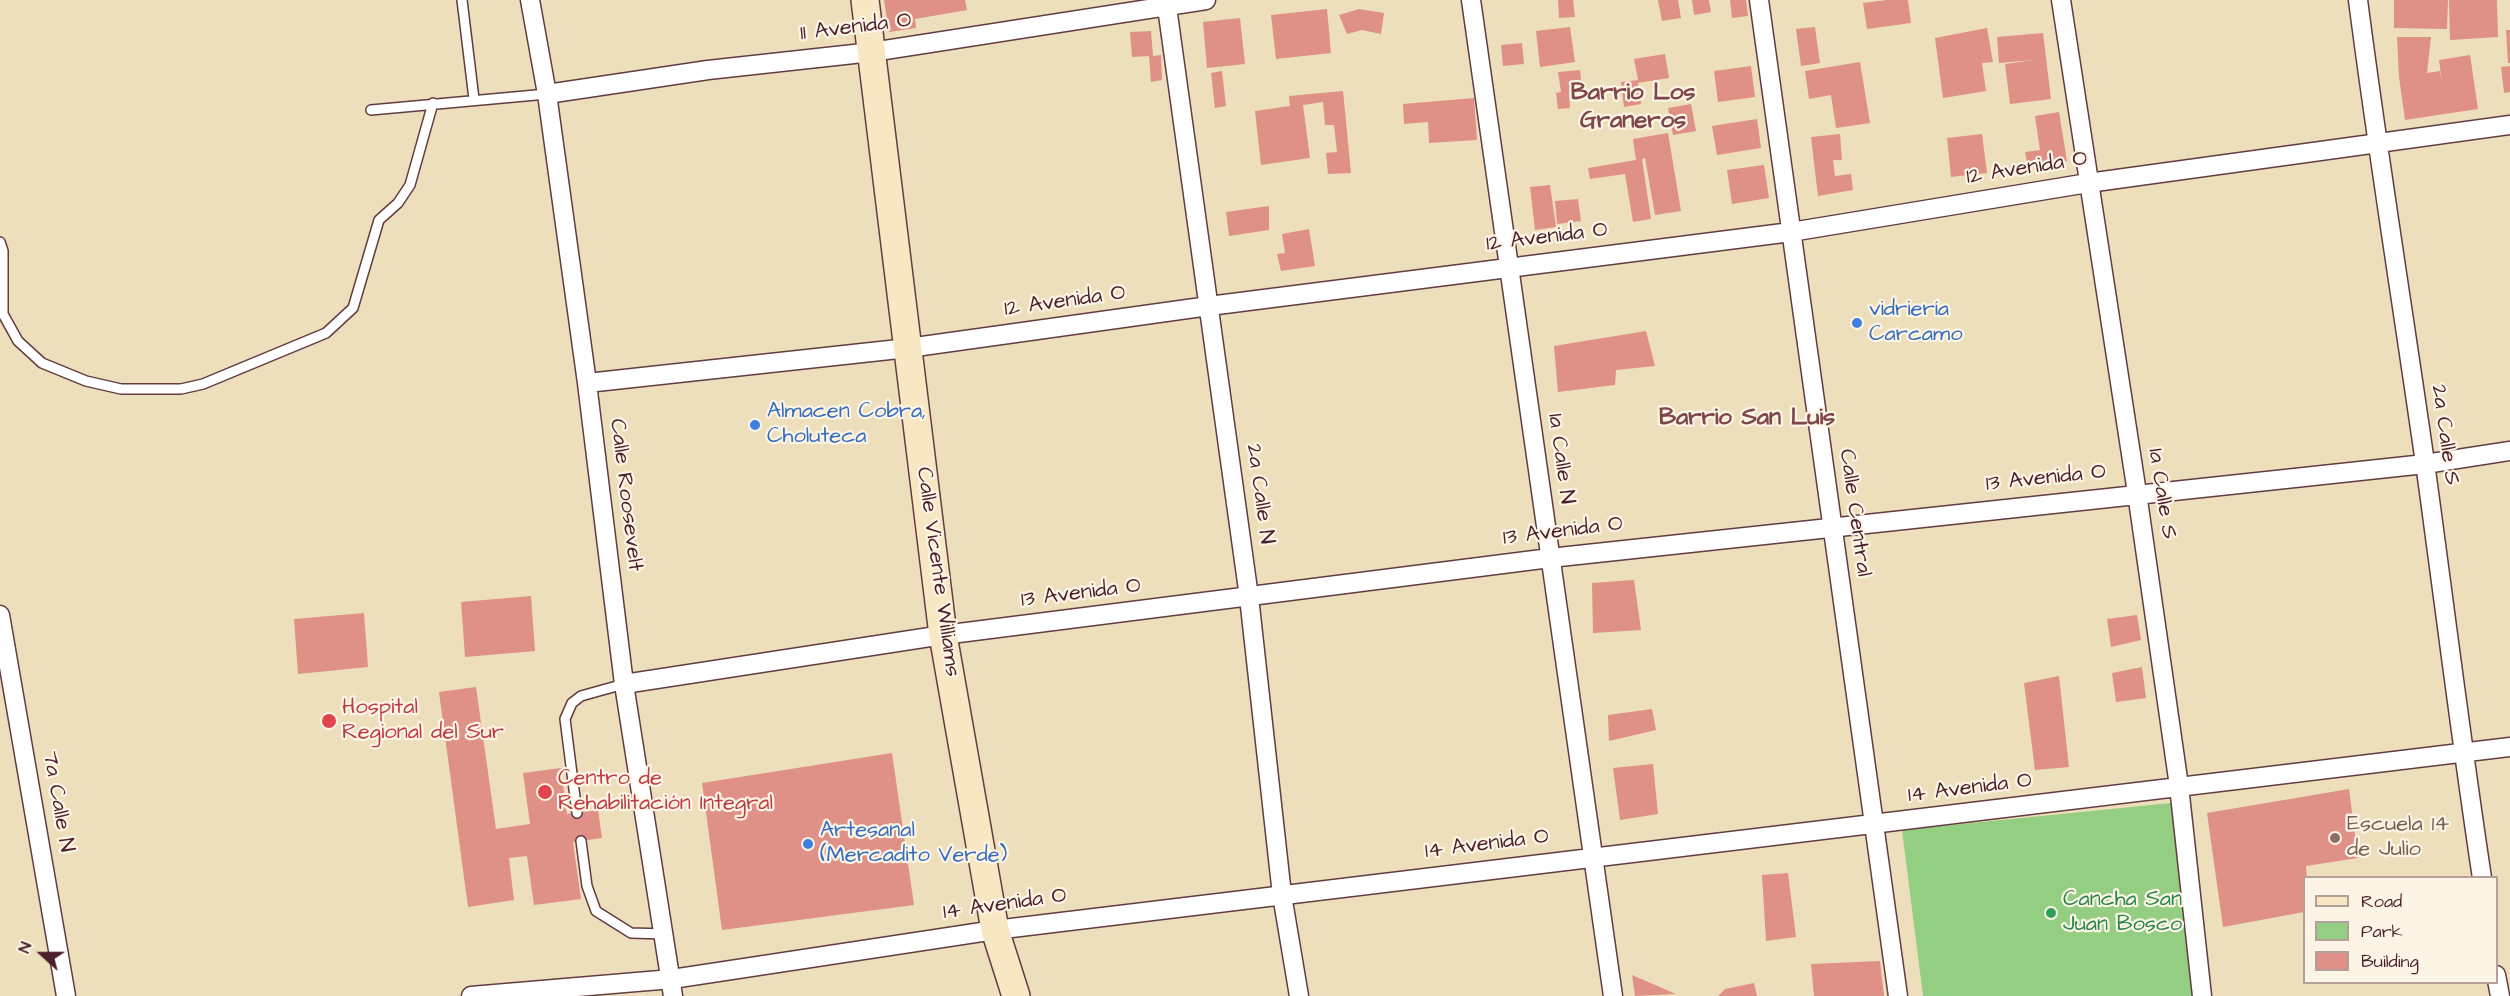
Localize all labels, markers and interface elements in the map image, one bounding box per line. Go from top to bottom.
street label: 11 Avenida O [799,8,913,48]
district label: Barrio Los Graneros [1571,80,1695,136]
street label: 12 Avenida O [1965,146,2089,192]
street label: 12 Avenida O [1485,217,1609,259]
street label: 12 Avenida O [1003,280,1127,324]
place label: vidriería Carcamo [1869,297,1963,348]
marker: vidriería Carcamo [1850,316,1864,330]
street label: 2a Calle S [2424,383,2464,487]
place label: Almacen Cobra, Choluteca [767,399,926,451]
district label: Barrio San Luis [1659,405,1835,433]
street label: 1a Calle N [1541,412,1579,506]
street label: Calle Roosevelt [603,417,647,573]
marker: Almacen Cobra, Choluteca [748,418,762,432]
street label: 2a Calle N [1239,442,1279,546]
street label: 1a Calle S [2141,447,2181,541]
street label: Calle Central [1832,448,1876,578]
street label: 13 Avenida O [1985,460,2107,498]
street label: Calle Vicente Williams [909,465,965,679]
street label: 13 Avenida O [1502,512,1624,552]
street label: 13 Avenida O [1020,574,1142,614]
place label: Hospital Regional del Sur [342,695,504,746]
marker: Hospital Regional del Sur [320,712,338,730]
street label: 7a Calle N [35,750,79,854]
place label: Centro de Rehabilitación Integral [558,766,773,818]
street label: 14 Avenida O [1907,768,2033,810]
marker: Centro de Rehabilitación Integral [536,783,554,801]
place label: Escuela 14 de Julio [2347,812,2449,864]
place label: Artesanal (Mercadito Verde) [820,818,1007,870]
street label: 14 Avenida O [1424,824,1550,866]
marker: Escuela 14 de Julio [2328,831,2342,845]
marker: Artesanal (Mercadito Verde) [801,837,815,851]
legend [2303,876,2498,984]
street label: 14 Avenida O [942,883,1068,927]
place label: Cancha San Juan Bosco [2063,887,2182,938]
text: Road [2361,889,2402,914]
marker: Cancha San Juan Bosco [2044,906,2058,920]
text: Park [2361,919,2403,944]
north arrow [12,924,72,984]
text: N [13,939,37,956]
text: Building [2361,949,2419,974]

